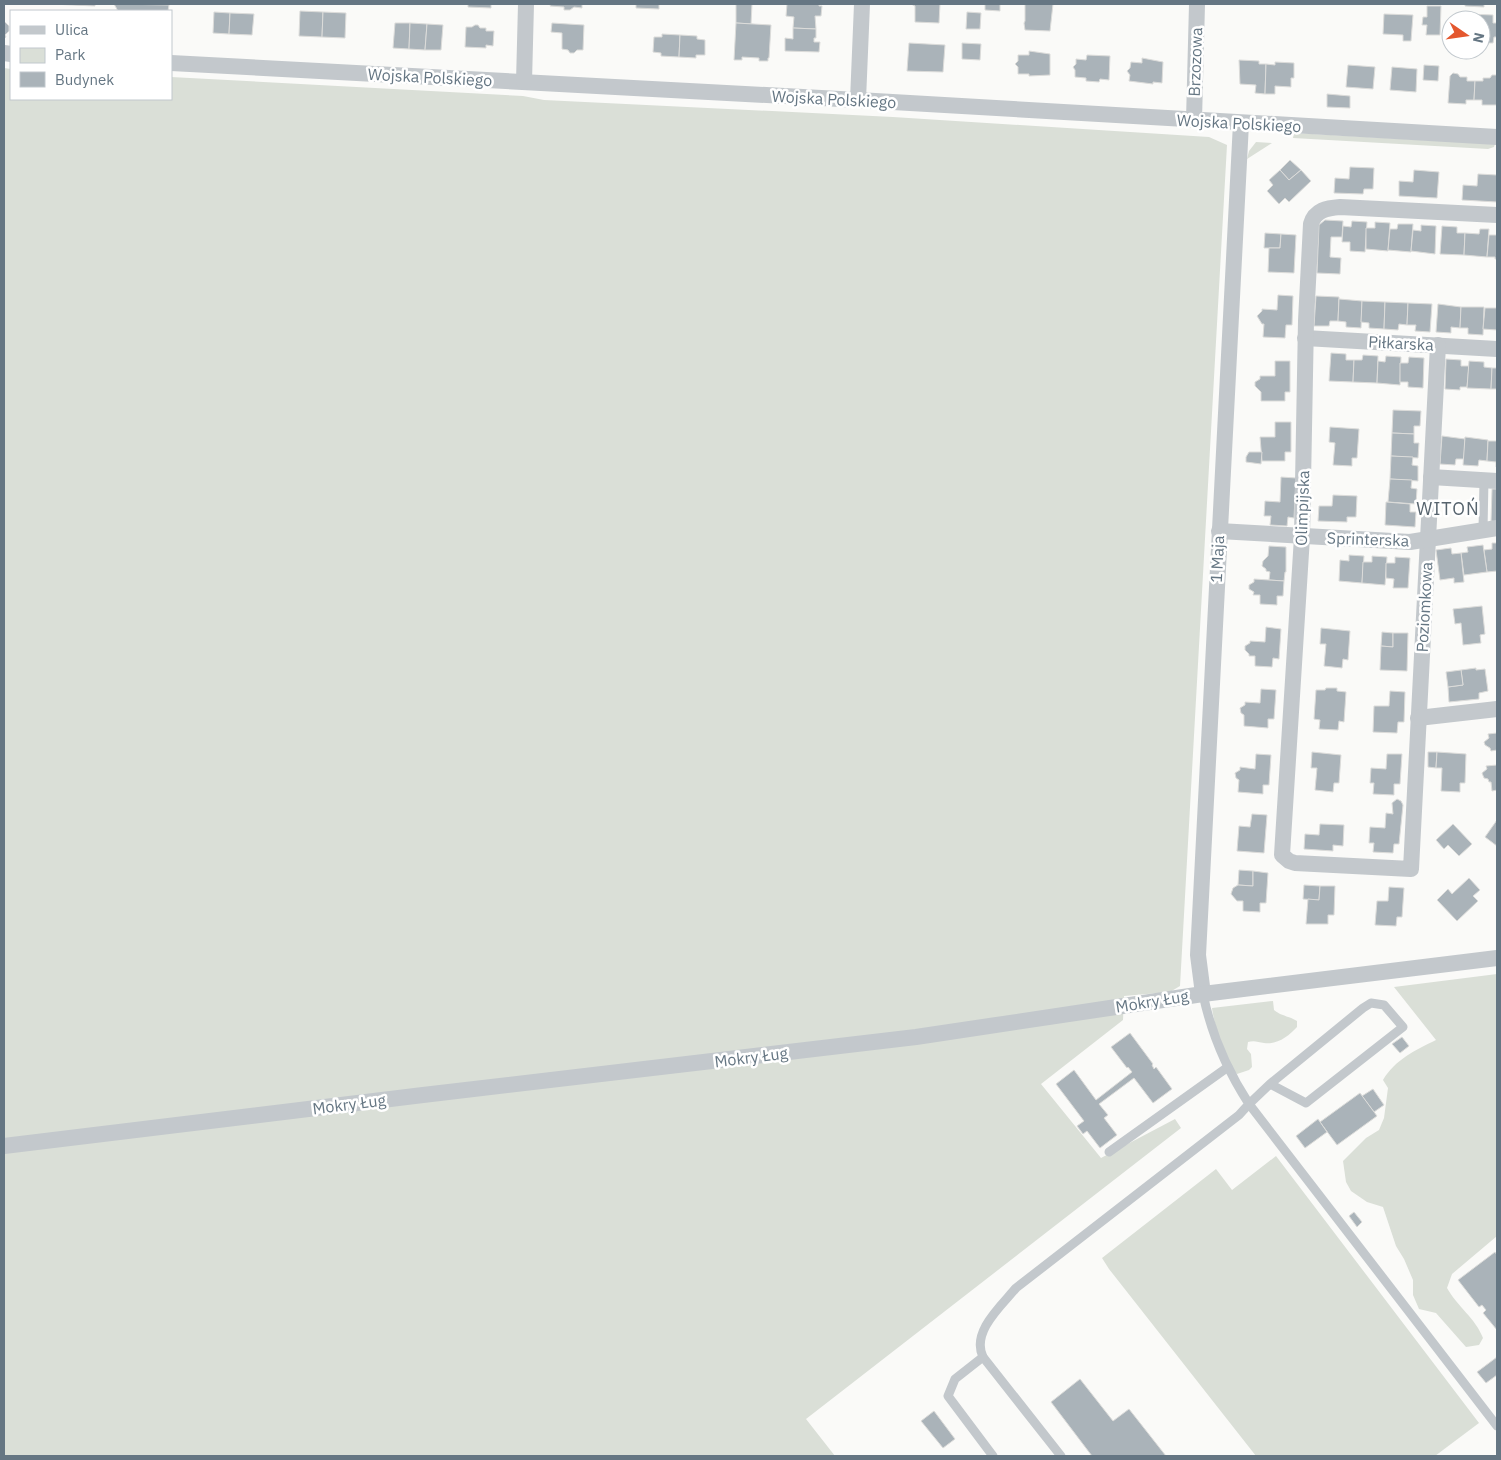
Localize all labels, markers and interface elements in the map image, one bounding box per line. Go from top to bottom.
legend [10,10,172,100]
north arrow [1441,10,1491,60]
text: Ulica [55,20,89,39]
street label: Brzozowa [1184,27,1206,97]
text: N [1469,31,1489,45]
text: Park [55,45,85,64]
street label: Wojska Polskiego [367,64,493,90]
text: Budynek [55,70,114,89]
street label: Wojska Polskiego [771,86,897,112]
street label: Wojska Polskiego [1176,110,1302,136]
street label: Piłkarska [1368,331,1435,355]
street label: Olimpijska [1291,469,1313,546]
district label: WITOŃ [1416,497,1480,520]
street label: Sprinterska [1326,528,1410,550]
street label: 1 Maja [1206,534,1228,583]
street label: Poziomkowa [1412,561,1436,653]
street label: Mokry Ług [1114,985,1190,1017]
street label: Mokry Ług [713,1043,789,1071]
street label: Mokry Ług [311,1090,387,1118]

